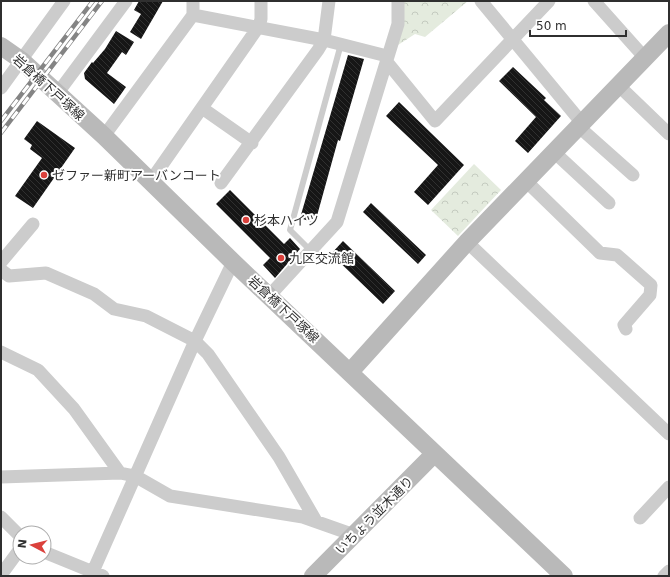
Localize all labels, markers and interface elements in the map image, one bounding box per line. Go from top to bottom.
scale bar [530,12,626,38]
text: 50 m [536,19,567,33]
street label: 岩倉橋下戸塚線 [10,51,88,123]
place label: ゼファー新町アーバンコート [52,168,221,183]
marker: ゼファー新町アーバンコート [39,170,49,180]
place label: 杉本ハイツ [254,213,319,228]
marker: 杉本ハイツ [241,215,251,225]
place label: 九区交流館 [289,251,354,266]
marker: 九区交流館 [276,253,286,263]
street label: 岩倉橋下戸塚線 [245,273,322,346]
street label: いちょう並木通り [332,473,416,557]
north arrow [12,525,52,565]
text: N [16,538,30,549]

